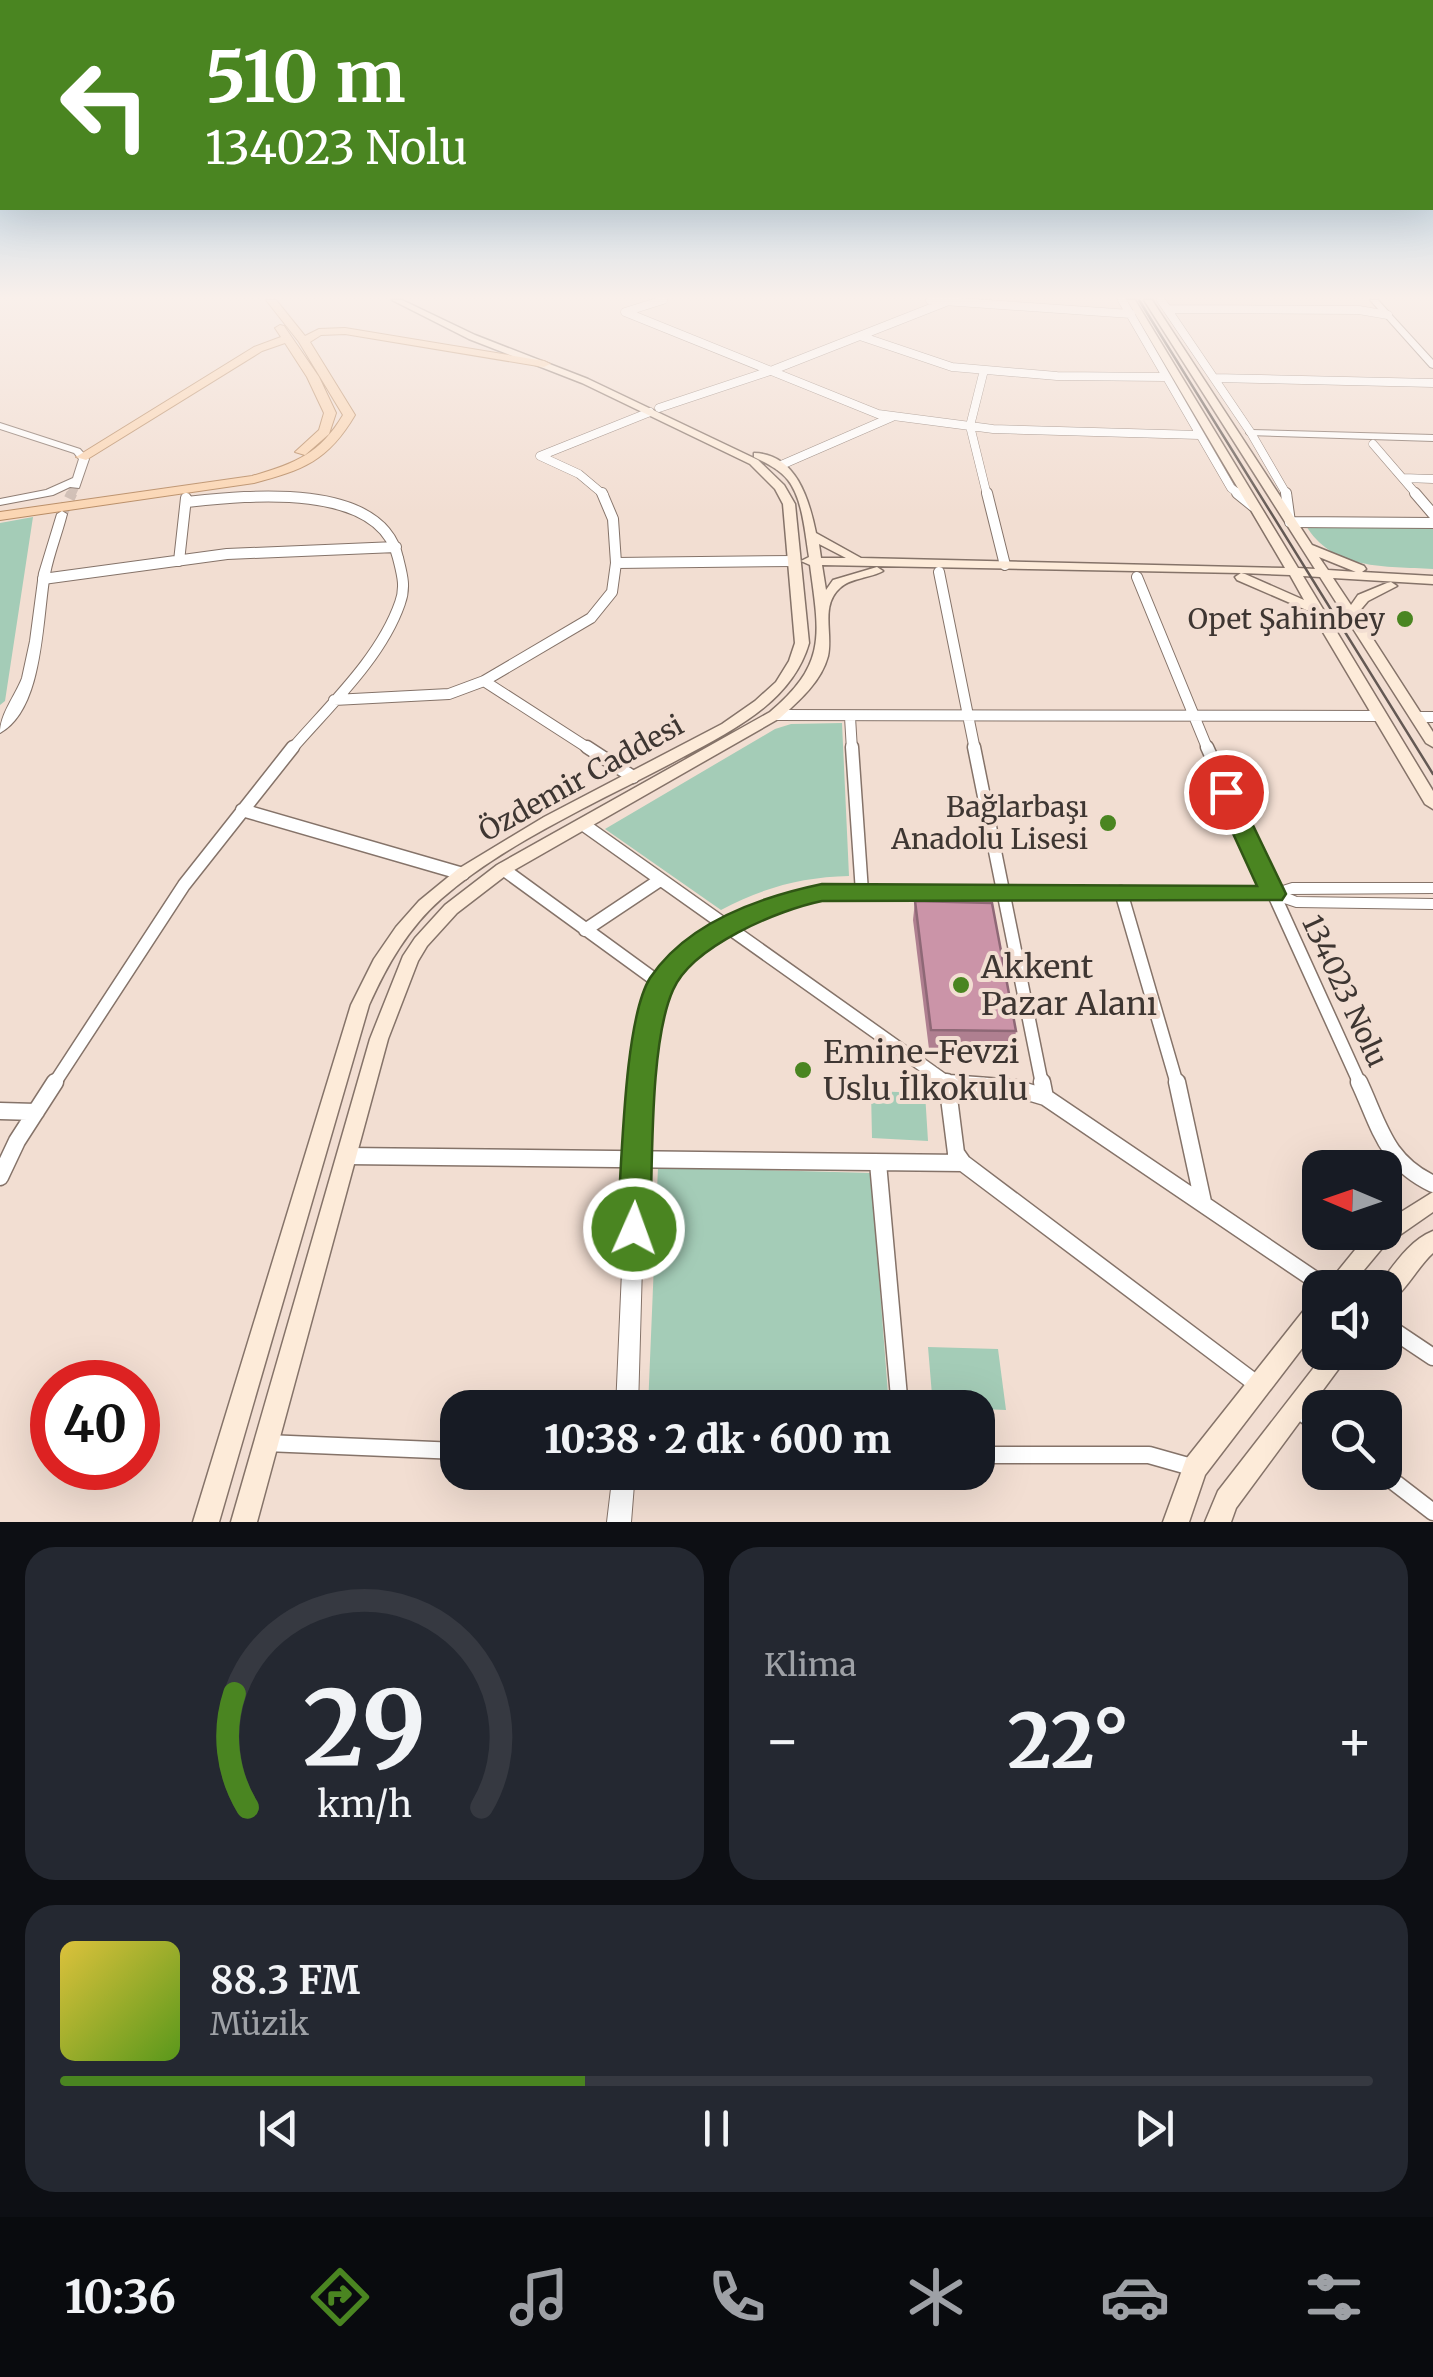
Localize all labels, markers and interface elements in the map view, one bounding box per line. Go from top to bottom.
text: 510 m [205,33,406,121]
icon: left [40,40,170,170]
text: 134023 Nolu [205,120,468,176]
place label: Opet Şahinbey [1188,601,1386,637]
marker: Opet Şahinbey [1394,608,1416,630]
street label: Özdemir Caddesi [472,707,690,849]
pin [1184,750,1269,835]
icon: arrive [1199,765,1254,820]
place label: Bağlarbaşı Anadolu Lisesi [890,789,1088,857]
marker: Bağlarbaşı Anadolu Lisesi [1097,812,1119,834]
street label: 134023 Nolu [1294,909,1396,1073]
place label: Akkent Pazar Alanı [980,947,1157,1024]
marker: Akkent Pazar Alanı [950,974,972,996]
place label: Emine-Fevzi Uslu İlkokulu [823,1032,1028,1109]
marker: Emine-Fevzi Uslu İlkokulu [792,1059,814,1081]
north arrow [1302,1150,1402,1250]
map controls [1302,1150,1402,1490]
position arrow [582,1177,686,1281]
button: sound [1302,1270,1402,1370]
speed limit sign: 40 [30,1360,160,1490]
button: search [1302,1390,1402,1490]
text: 10:38 · 2 dk · 600 m [544,1416,891,1463]
text: Klima [764,1645,857,1685]
text: 29 [303,1663,426,1793]
text: 22° [1007,1694,1130,1788]
text: − [764,1706,801,1775]
text: + [1336,1706,1373,1775]
text: km/h [317,1782,412,1827]
text: 88.3 FM [210,1957,360,2004]
text: Müzik [210,2004,309,2044]
icon: previous [251,2101,306,2156]
icon: pause [689,2101,744,2156]
icon: next [1127,2101,1182,2156]
icon: directions [305,2262,375,2332]
icon: music [504,2262,574,2332]
icon: phone [702,2262,772,2332]
icon: climate [901,2262,971,2332]
icon: car [1100,2262,1170,2332]
icon: filters [1299,2262,1369,2332]
text: 10:36 [64,2269,176,2325]

